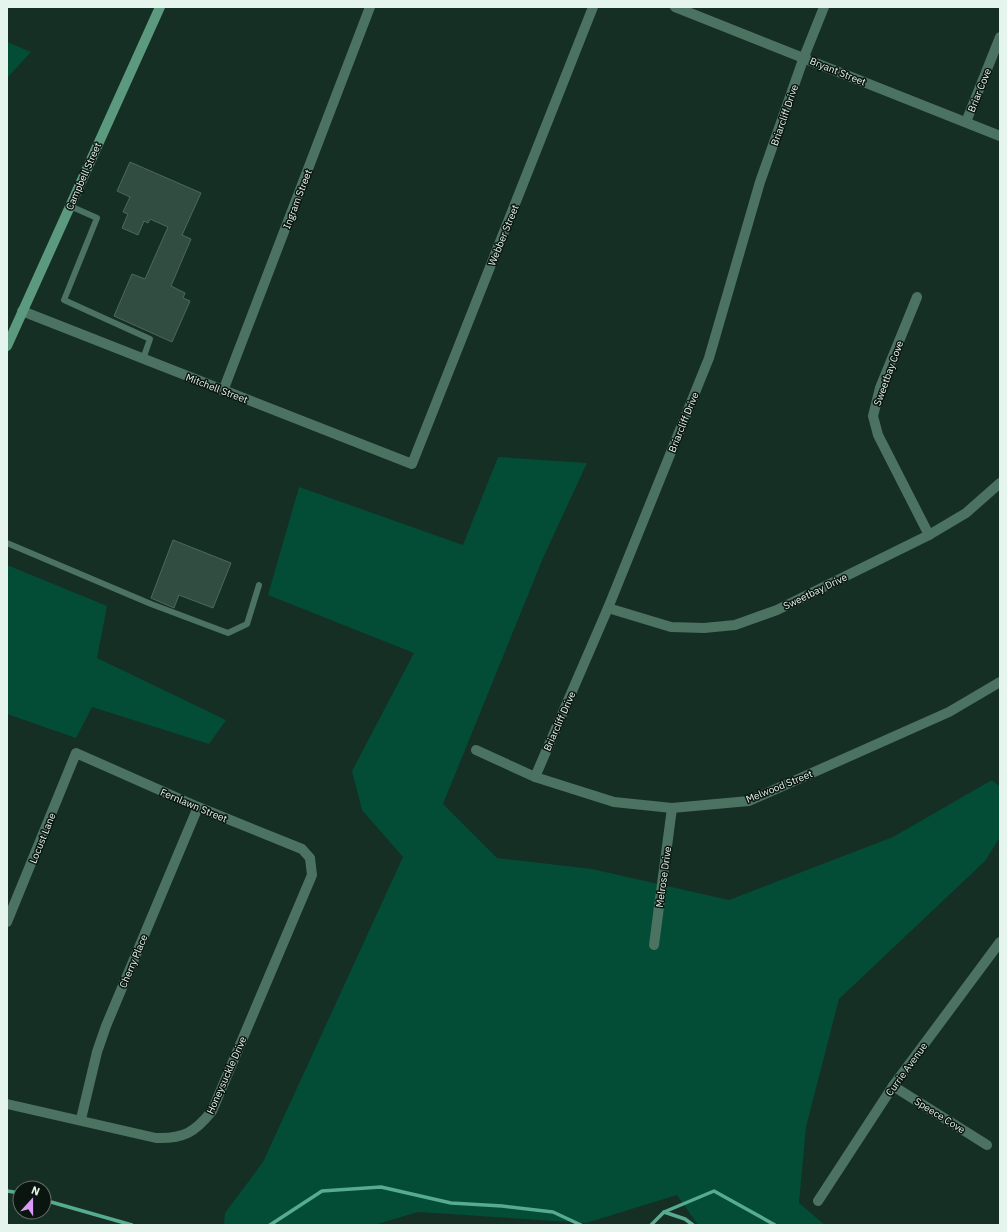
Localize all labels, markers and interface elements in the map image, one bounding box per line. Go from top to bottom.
street label: Bryant Street [808,54,868,89]
street label: Briar Cove [965,66,994,114]
street label: Briarcliff Drive [768,82,801,148]
street label: Campbell Street [63,140,104,212]
street label: Ingram Street [280,167,315,231]
street label: Webber Street [485,202,522,268]
street label: Sweetbay Cove [871,338,906,408]
street label: Mitchell Street [184,371,250,406]
street label: Briarcliff Drive [665,390,702,454]
street label: Sweetbay Drive [781,570,850,613]
street label: Briarcliff Drive [541,689,579,753]
street label: Melwood Street [744,767,815,806]
street label: Fernlawn Street [158,786,230,826]
street label: Locust Lane [26,811,59,865]
street label: Melrose Drive [653,845,674,908]
street label: Cherry Place [116,932,151,990]
street label: Honeysuckle Drive [204,1034,250,1116]
street label: Currie Avenue [883,1040,930,1099]
street label: Speece Cove [912,1095,968,1136]
north arrow [12,1180,52,1220]
text: N [29,1183,42,1199]

